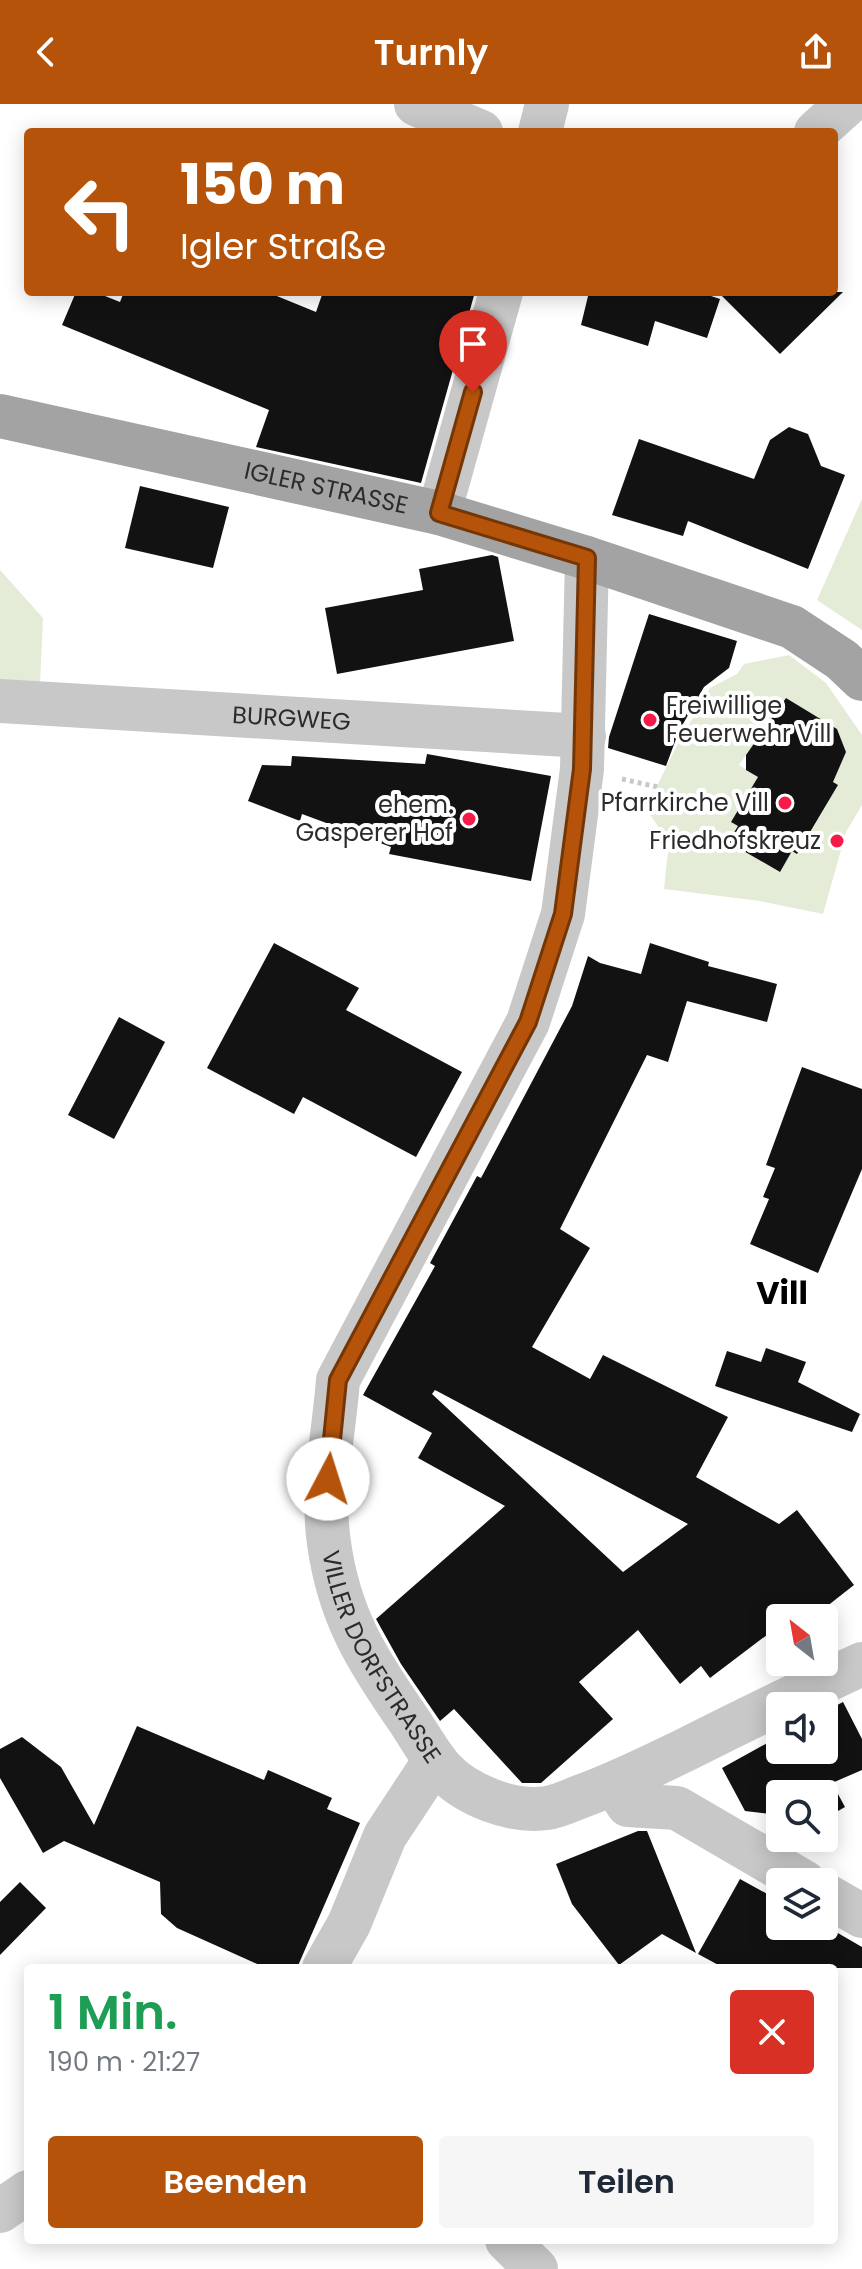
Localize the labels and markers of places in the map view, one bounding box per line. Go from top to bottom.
pin [439,310,507,392]
place label: Freiwillige Feuerwehr Vill [666,689,831,750]
marker: Freiwillige Feuerwehr Vill [641,711,659,729]
place label: Pfarrkirche Vill [601,786,769,819]
place label: ehem. Gasperer Hof [295,788,453,849]
marker: Pfarrkirche Vill [776,794,794,812]
marker: ehem. Gasperer Hof [460,810,478,828]
place label: Friedhofskreuz [649,824,821,857]
marker: Friedhofskreuz [828,832,846,850]

